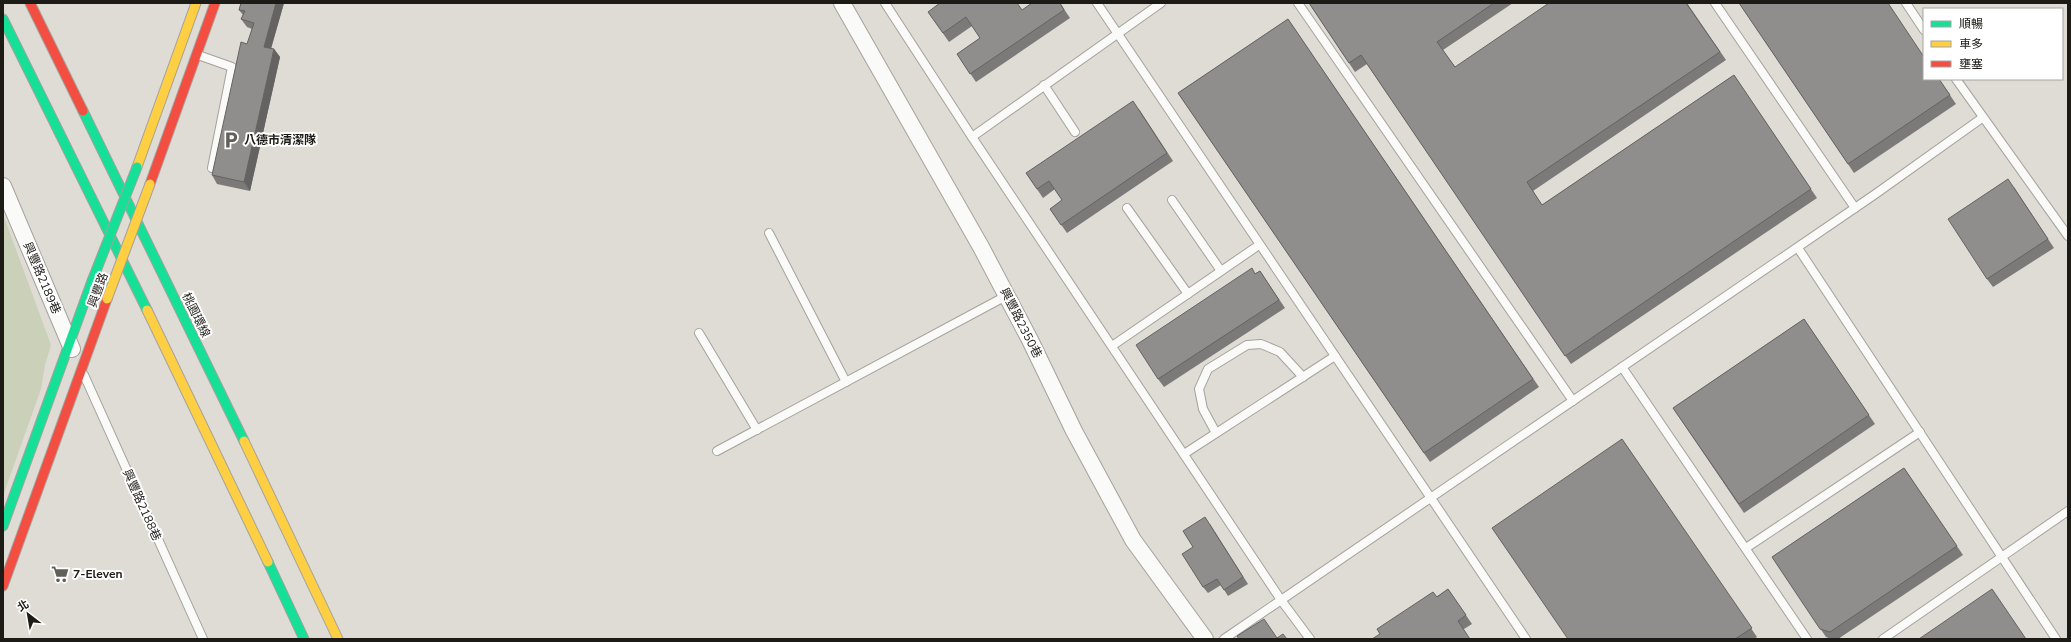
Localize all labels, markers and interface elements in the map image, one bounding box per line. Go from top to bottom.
legend [1923,8,2063,80]
text: 順暢 [1959,16,1983,32]
text: 車多 [1959,36,1983,52]
text: 壅塞 [1959,56,1983,72]
parking icon: 八德市清潔隊 [221,130,241,150]
place label: 八德市清潔隊 [244,132,316,148]
street label: 興豐路2189巷 [20,240,64,316]
street label: 興豐路 [84,270,112,310]
street label: 興豐路2350巷 [996,285,1046,361]
street label: 桃園環線 [178,290,214,340]
street label: 興豐路2188巷 [119,467,165,543]
supermarket icon: 7-Eleven [50,564,70,584]
place label: 7-Eleven [73,566,122,582]
north arrow [8,594,48,634]
text: 北 [15,597,32,615]

